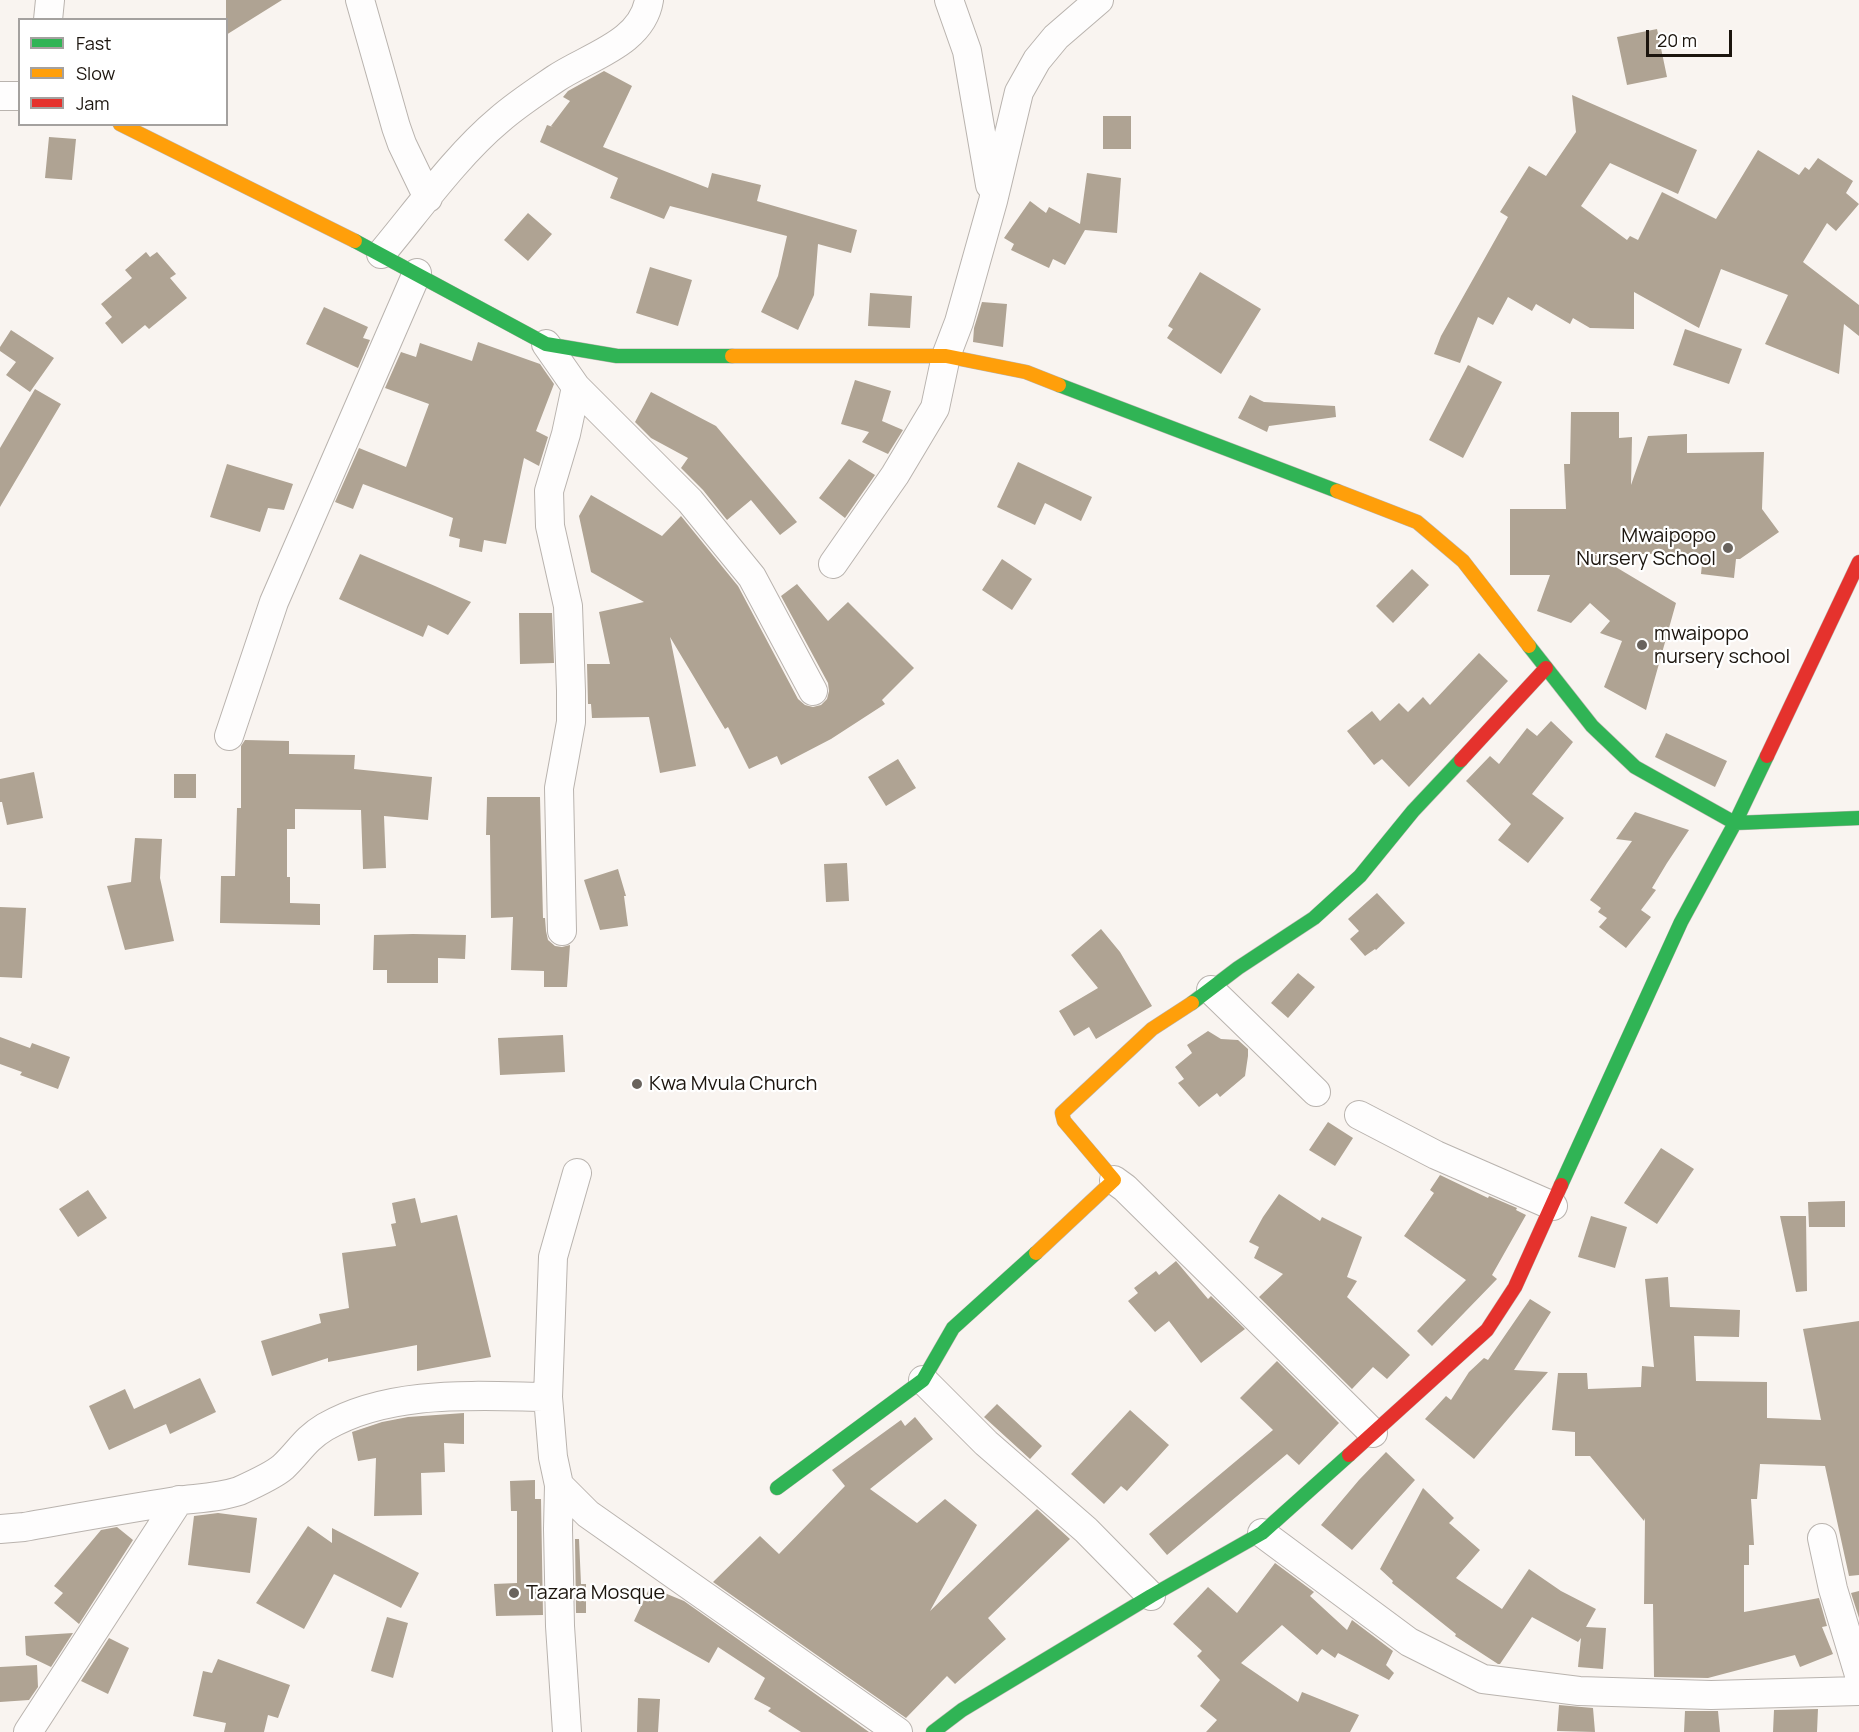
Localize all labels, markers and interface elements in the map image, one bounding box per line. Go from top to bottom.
legend [18,18,228,126]
scale bar [1649,18,1734,56]
text: 20 m [1657,28,1697,52]
text: Fast [76,31,111,55]
text: Slow [76,61,115,85]
text: Jam [76,91,110,115]
place label: Mwaipopo Nursery School [1576,524,1716,571]
marker: Mwaipopo Nursery School [1721,541,1735,555]
place label: mwaipopo nursery school [1654,622,1790,669]
marker: mwaipopo nursery school [1635,638,1649,652]
place label: Kwa Mvula Church [649,1072,817,1096]
marker: Kwa Mvula Church [630,1077,644,1091]
place label: Tazara Mosque [526,1581,665,1605]
marker: Tazara Mosque [507,1586,521,1600]

